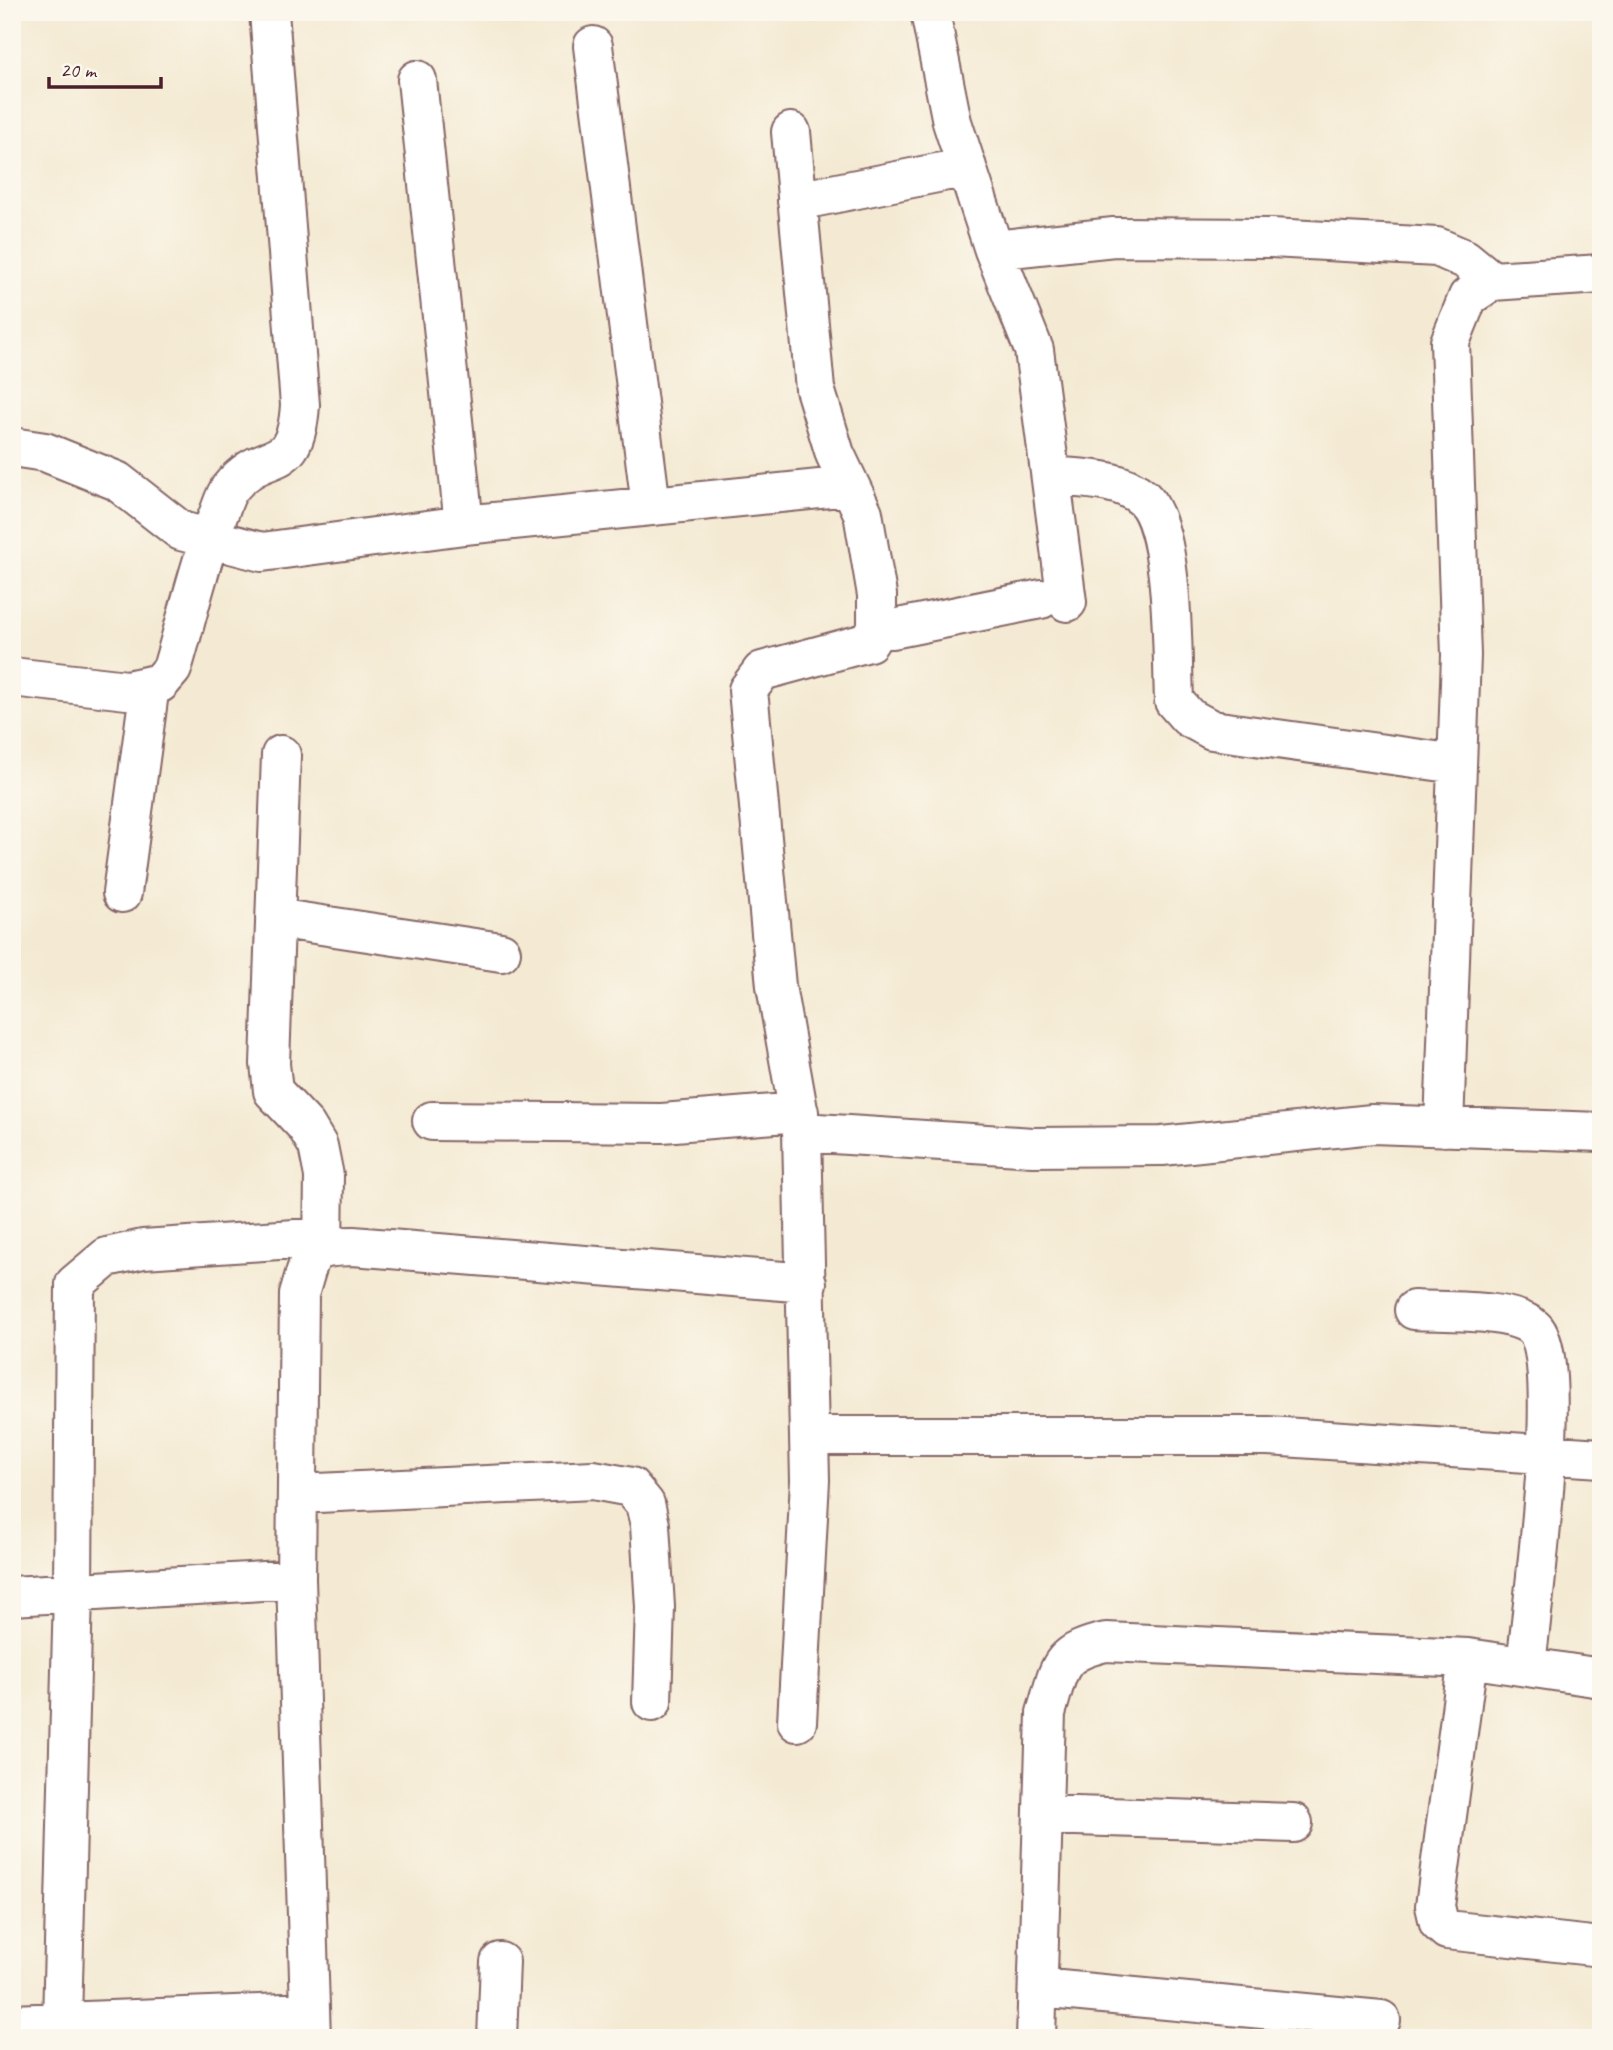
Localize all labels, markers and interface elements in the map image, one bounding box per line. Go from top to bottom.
scale bar [49,46,161,90]
text: 20 m [60,57,98,83]

